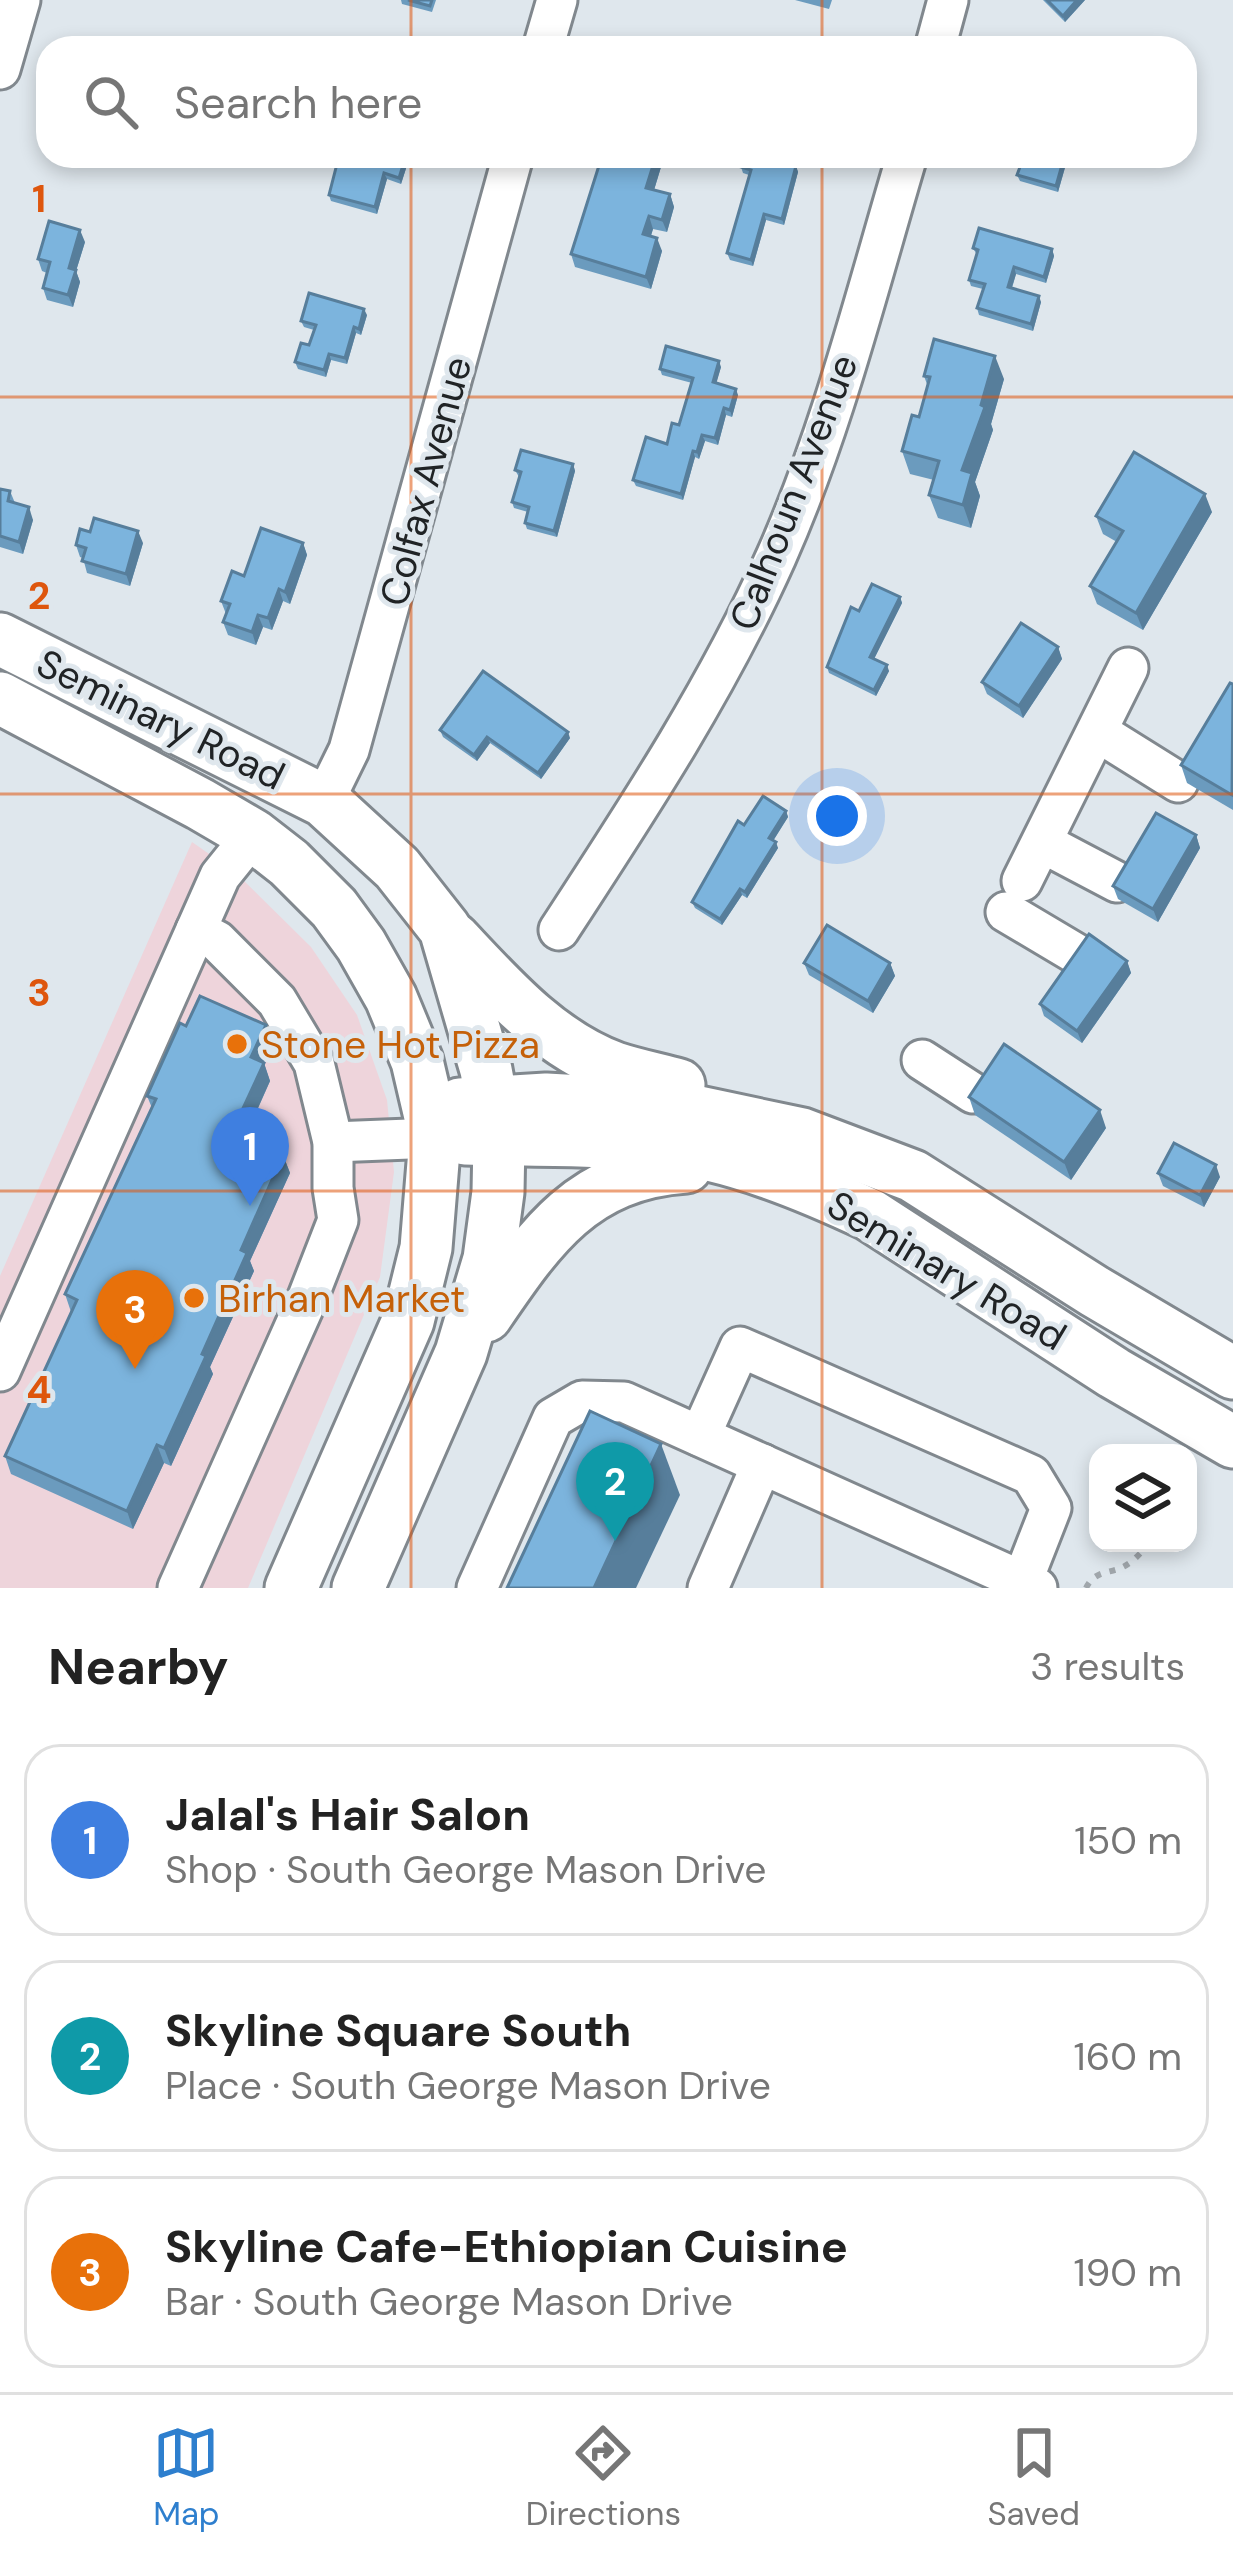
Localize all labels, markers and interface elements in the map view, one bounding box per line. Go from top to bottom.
search box [36,36,1197,168]
icon: search [78,69,144,135]
text: Search here [174,73,422,132]
text: 1 [32,173,46,224]
street label: Calhoun Avenue [718,347,869,637]
street label: Colfax Avenue [368,351,483,611]
text: 2 [28,570,50,621]
street label: Seminary Road [28,637,293,801]
your location [807,786,867,846]
text: 3 [27,967,51,1018]
place label: Stone Hot Pizza [261,1019,540,1070]
marker: Stone Hot Pizza [224,1031,250,1057]
pin: 1 [211,1107,289,1206]
street label: Seminary Road [818,1179,1075,1362]
pin: 3 [96,1270,174,1369]
place label: Birhan Market [218,1273,465,1324]
marker: Birhan Market [181,1285,207,1311]
text: 4 [26,1364,52,1415]
pin: 2 [576,1442,654,1541]
map controls [1089,1444,1197,1552]
button: layers [1089,1444,1197,1552]
text: Nearby [48,1633,229,1700]
text: 3 results [1030,1641,1185,1692]
text: Jalal's Hair Salon [165,1785,530,1844]
text: 1 [83,1815,97,1866]
text: 150 m [1074,1815,1182,1866]
text: Shop · South George Mason Drive [165,1844,766,1895]
text: Skyline Square South [165,2001,631,2060]
text: 2 [79,2031,101,2082]
text: 160 m [1074,2031,1182,2082]
text: Place · South George Mason Drive [165,2060,771,2111]
text: Skyline Cafe-Ethiopian Cuisine [165,2217,848,2276]
text: 3 [78,2247,102,2298]
text: 190 m [1074,2247,1182,2298]
text: Bar · South George Mason Drive [165,2276,733,2327]
tab: Map [153,2420,220,2535]
tab: Directions [526,2420,681,2535]
tab: Saved [987,2420,1080,2535]

